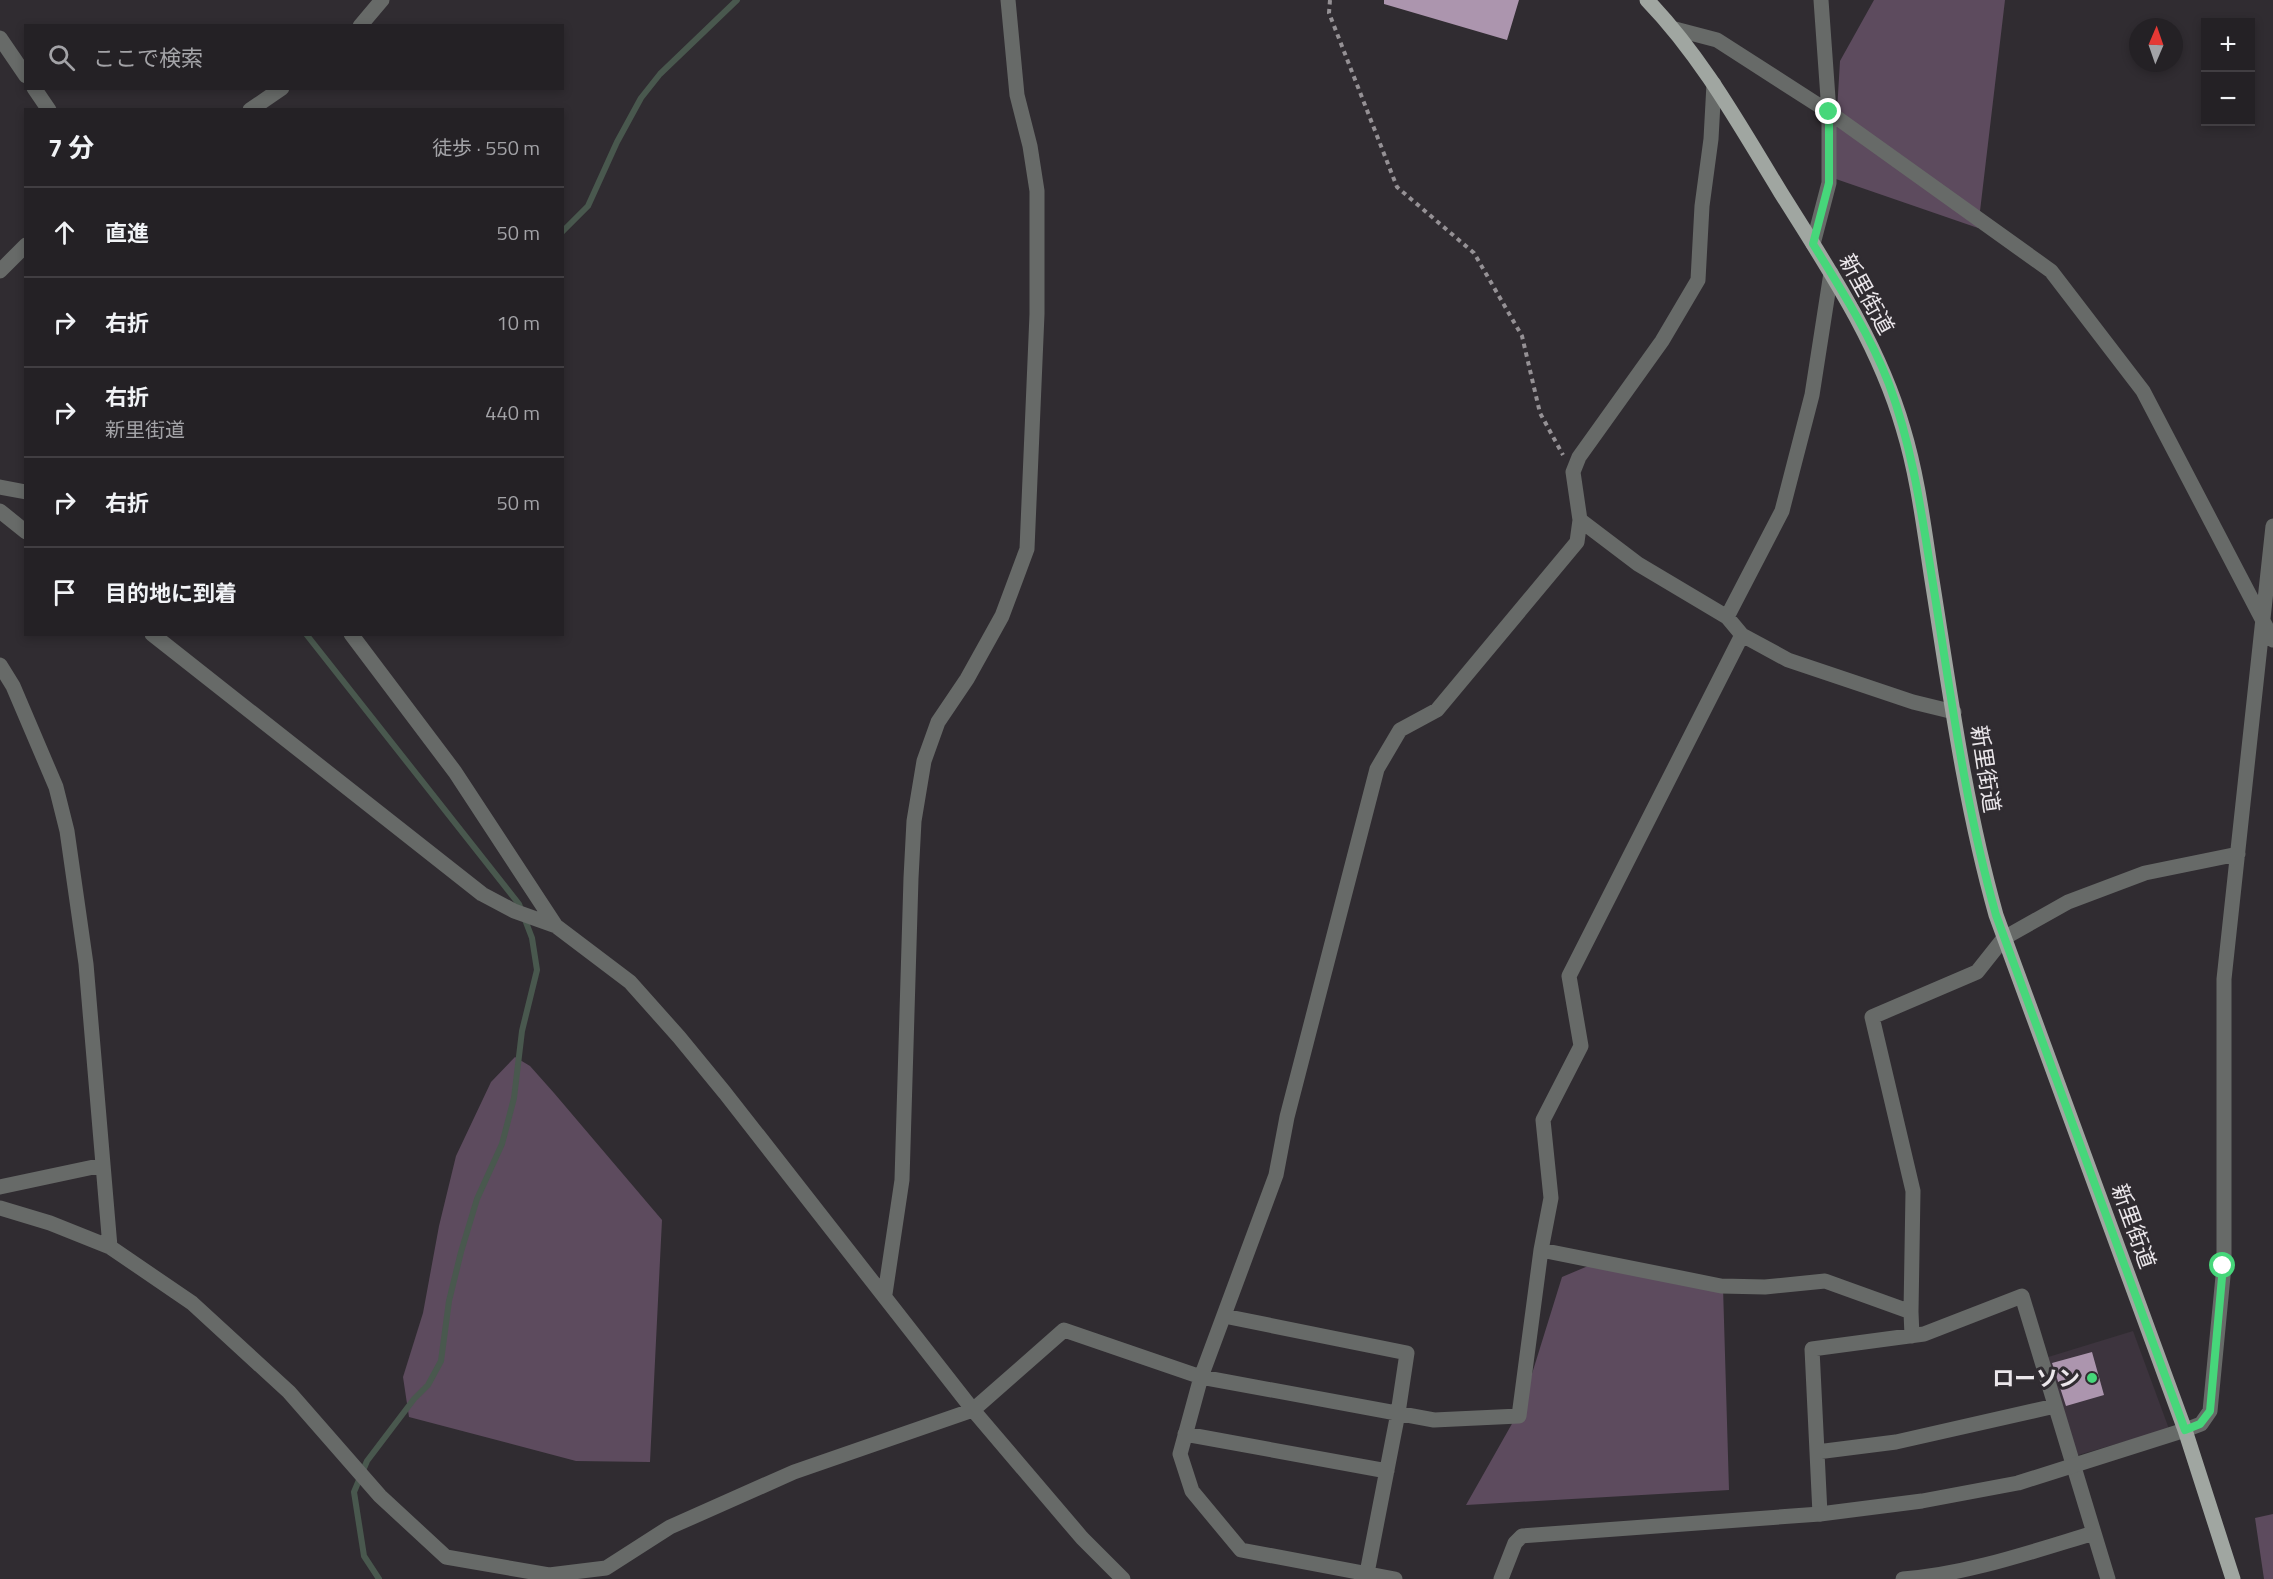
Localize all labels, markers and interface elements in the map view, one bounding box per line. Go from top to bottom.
north arrow [2129,18,2183,72]
map controls [2201,18,2255,126]
button: + [2201,18,2255,72]
search box [24,24,564,90]
icon: search [45,41,78,74]
text: ここで検索 [93,41,203,75]
button: − [2201,72,2255,126]
route end [1815,98,1841,124]
text: 7 分 [48,128,94,167]
text: 徒歩 · 550 m [432,132,540,163]
icon: ahead [48,216,81,249]
text: 直進 [105,216,149,250]
text: 50 m [496,217,540,248]
street label: 新里街道 [1831,247,1903,341]
icon: right [48,306,81,339]
text: 右折 [105,306,149,340]
text: 10 m [496,307,540,338]
text: 右折 [105,380,149,414]
icon: right [48,396,81,429]
text: 440 m [485,397,540,428]
text: 新里街道 [105,414,185,445]
icon: right [48,486,81,519]
text: 右折 [105,486,149,520]
text: 50 m [496,487,540,518]
icon: arrive [48,576,81,609]
text: 目的地に到着 [105,576,237,610]
street label: 新里街道 [1962,723,2010,815]
street label: 新里街道 [2103,1179,2165,1273]
route start [2209,1252,2235,1278]
place label: ローソン [1992,1361,2080,1395]
marker: ローソン [2085,1371,2099,1385]

